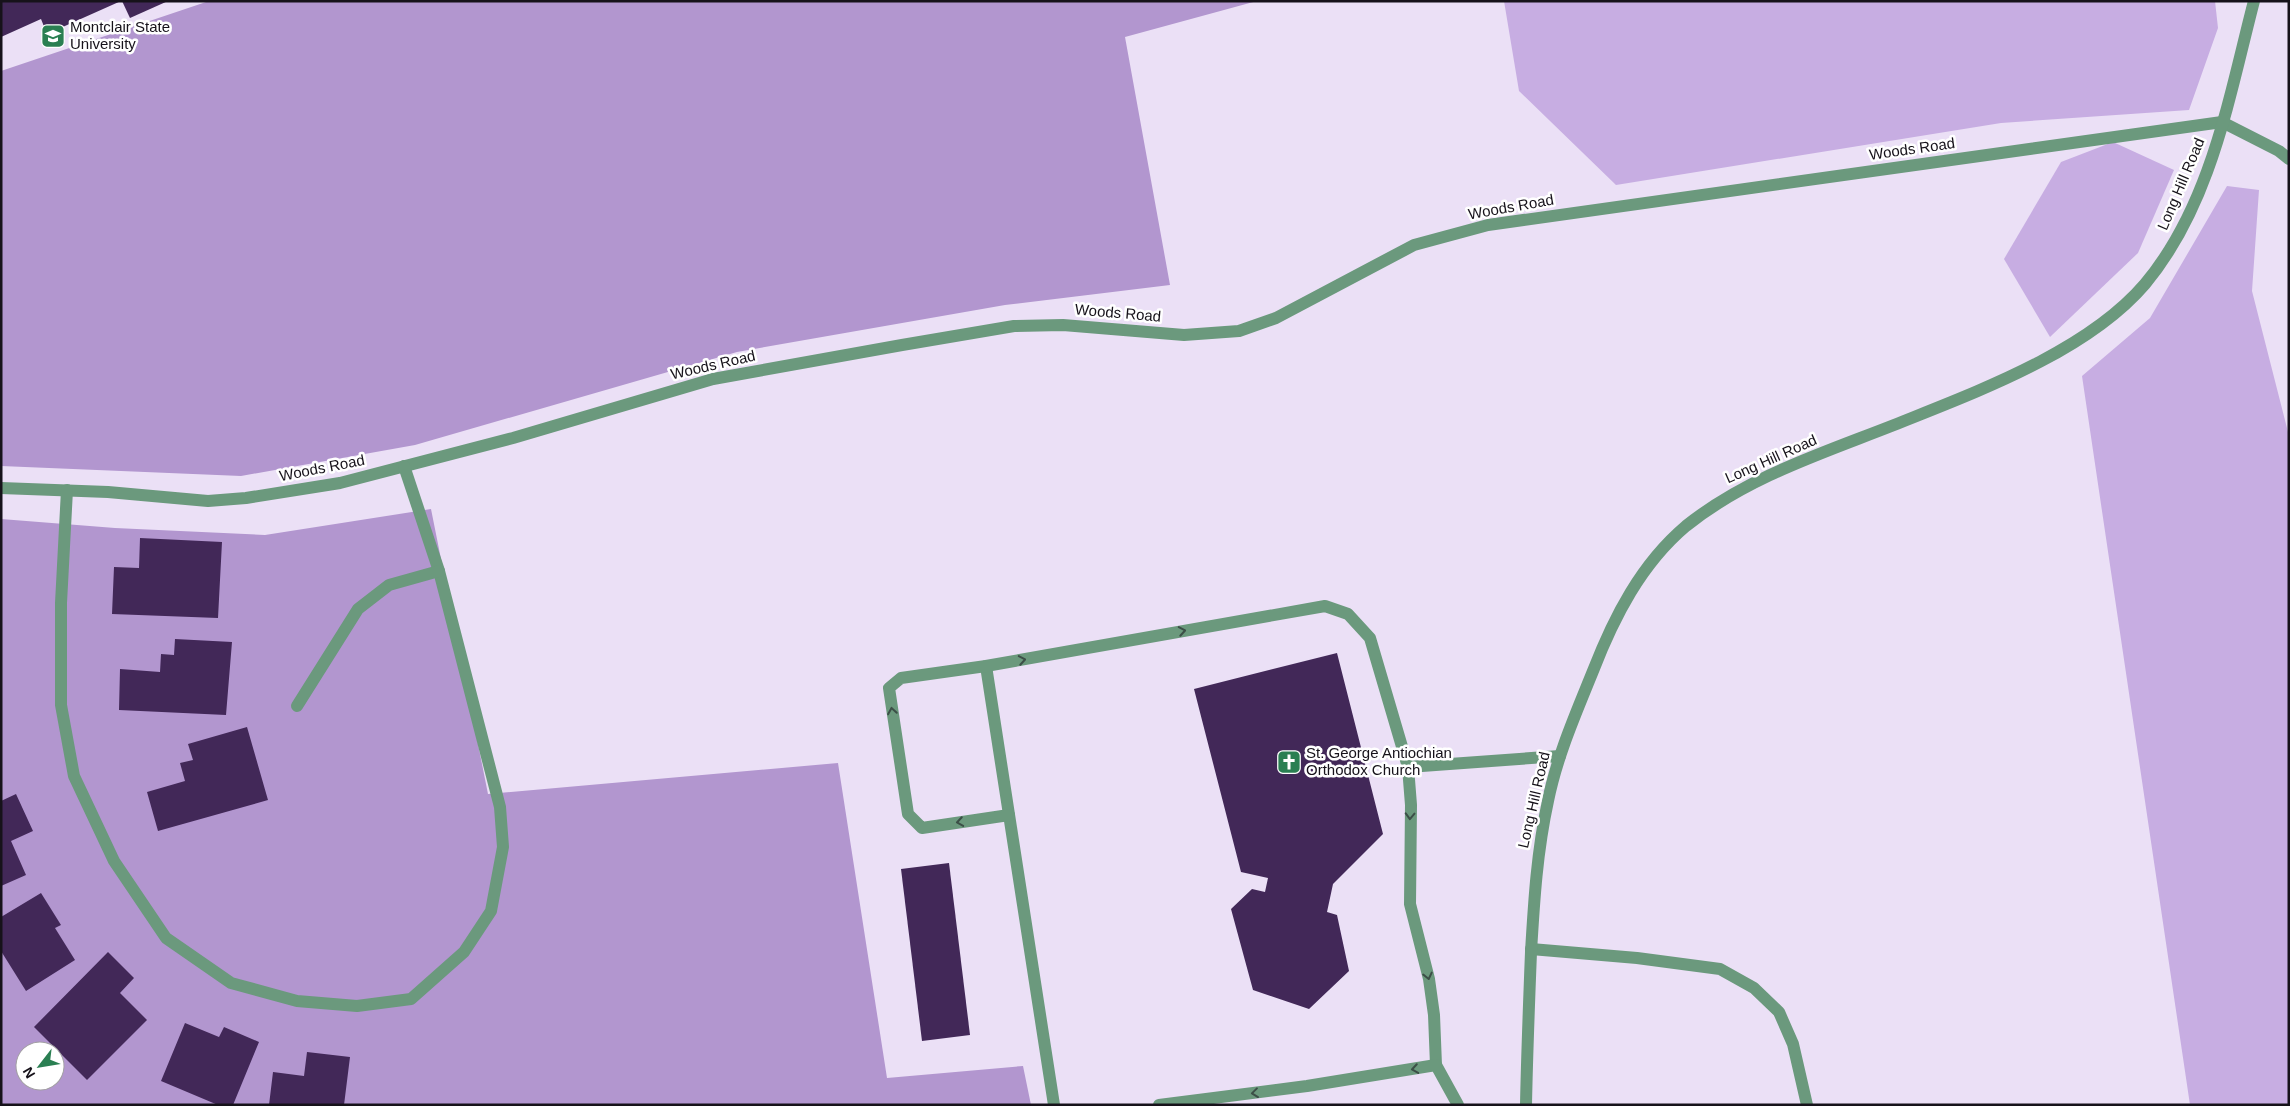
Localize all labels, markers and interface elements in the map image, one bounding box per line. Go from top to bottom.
place label: Montclair State University [70,18,170,52]
school or university icon: Montclair State University [40,23,66,49]
street label: Woods Road [1868,134,1956,163]
street label: Long Hill Road [2153,135,2208,232]
street label: Woods Road [1467,191,1555,222]
street label: Woods Road [1074,300,1162,325]
street label: Woods Road [669,347,757,383]
street label: Long Hill Road [1722,431,1819,486]
street label: Woods Road [278,451,366,484]
one-way arrow [1178,627,1187,637]
one-way arrow [1018,655,1027,665]
one-way arrow [888,707,898,716]
place label: St. George Antiochian Orthodox Church [1306,744,1452,778]
church icon: St. George Antiochian Orthodox Church [1276,749,1302,775]
street label: Long Hill Road [1514,750,1553,850]
one-way arrow [1405,812,1416,820]
one-way arrow [956,817,965,827]
one-way arrow [1422,972,1433,981]
north arrow [15,1041,65,1091]
one-way arrow [1411,1063,1420,1073]
text: N [19,1064,38,1081]
one-way arrow [1250,1087,1258,1098]

